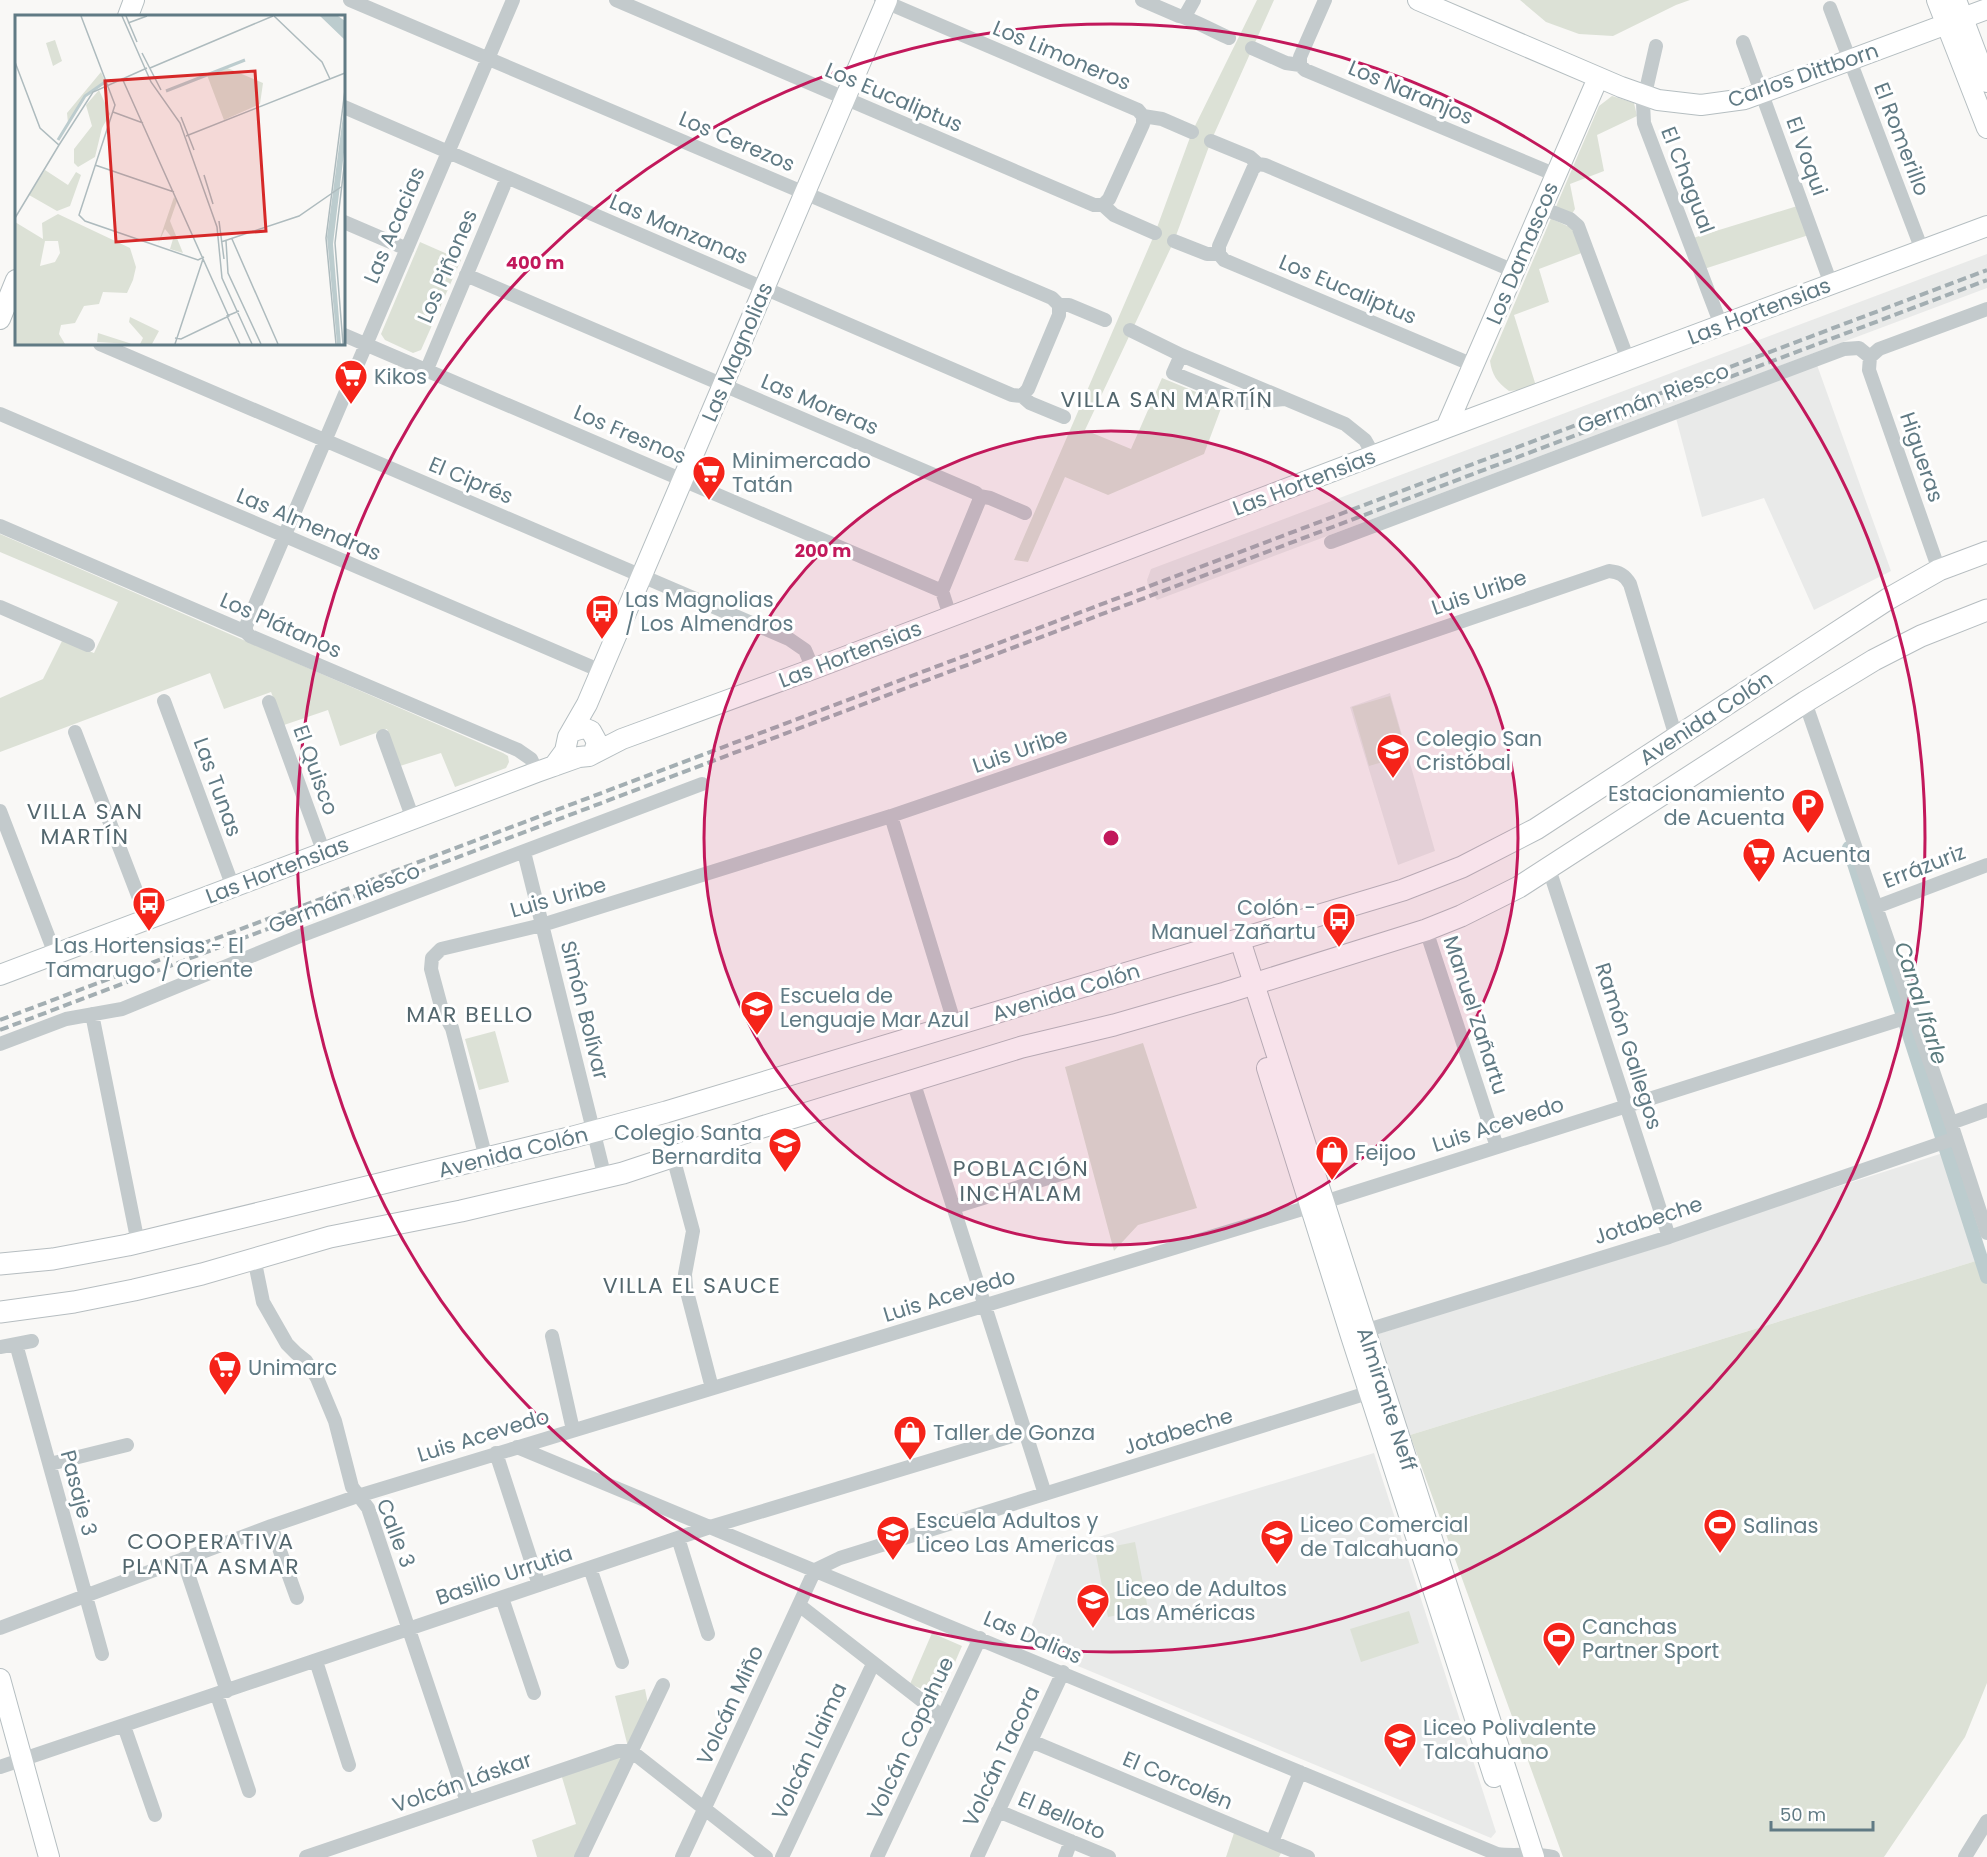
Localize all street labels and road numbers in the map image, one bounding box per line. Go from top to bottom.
street label: Los Limoneros [989,13,1135,97]
street label: Carlos Dittborn [1724,36,1882,114]
street label: Los Naranjos [1344,53,1478,131]
street label: Los Eucaliptus [821,55,967,139]
street label: El Romerillo [1867,78,1937,200]
street label: Los Cerezos [675,104,799,178]
street label: El Voqui [1779,113,1835,199]
street label: El Chagual [1654,122,1722,238]
street label: Las Acacias [356,162,432,288]
street label: Los Damascos [1479,177,1565,329]
street label: Las Manzanas [605,187,753,271]
street label: Los Piñones [410,205,484,327]
street label: Los Eucaliptus [1275,247,1421,331]
street label: Las Hortensias [1683,270,1835,352]
street label: Las Magnolias [695,278,779,426]
street label: Germán Riesco [1573,356,1733,440]
street label: Las Moreras [757,366,883,442]
street label: Los Fresnos [569,397,691,471]
street label: Higueras [1893,408,1951,506]
street label: Las Hortensias [1228,441,1380,523]
street label: El Ciprés [424,449,518,511]
street label: Las Almendras [232,480,386,568]
street label: Luis Uribe [1428,562,1530,622]
street label: Los Plátanos [216,585,346,665]
street label: Las Hortensias [774,613,926,695]
street label: Avenida Colón [1634,664,1778,772]
street label: Luis Uribe [969,720,1071,780]
street label: El Quisco [286,721,346,819]
street label: Las Tunas [187,734,249,840]
street label: Las Hortensias [201,829,353,911]
street label: Errázuriz [1879,837,1969,895]
street label: Germán Riesco [264,856,424,940]
street label: Luis Uribe [507,869,609,925]
street label: Manuel Zañartu [1437,932,1515,1098]
street label: Simón Bolívar [554,938,616,1083]
street label: Avenida Colón [988,956,1144,1028]
street label: Ramón Gallegos [1588,959,1670,1133]
street label: Luis Acevedo [1429,1089,1567,1159]
street label: Avenida Colón [435,1119,591,1185]
street label: Jotabeche [1590,1189,1706,1251]
street label: Luis Acevedo [879,1261,1019,1329]
street label: Almirante Neff [1350,1323,1424,1475]
street label: Luis Acevedo [413,1401,553,1469]
street label: Jotabeche [1120,1401,1236,1461]
street label: Pasaje 3 [54,1447,104,1539]
street label: Calle 3 [370,1494,422,1572]
street label: Basilio Urrutia [432,1538,576,1612]
street label: Las Dalias [979,1603,1087,1671]
street label: Volcán Miño [690,1640,770,1770]
street label: Volcán Copahue [860,1652,960,1824]
street label: Volcán Llaima [765,1678,853,1824]
street label: Volcán Tacora [956,1681,1046,1831]
street label: Volcán Láskar [388,1744,536,1819]
street label: El Corcolén [1119,1744,1237,1816]
street label: El Belloto [1014,1784,1110,1846]

